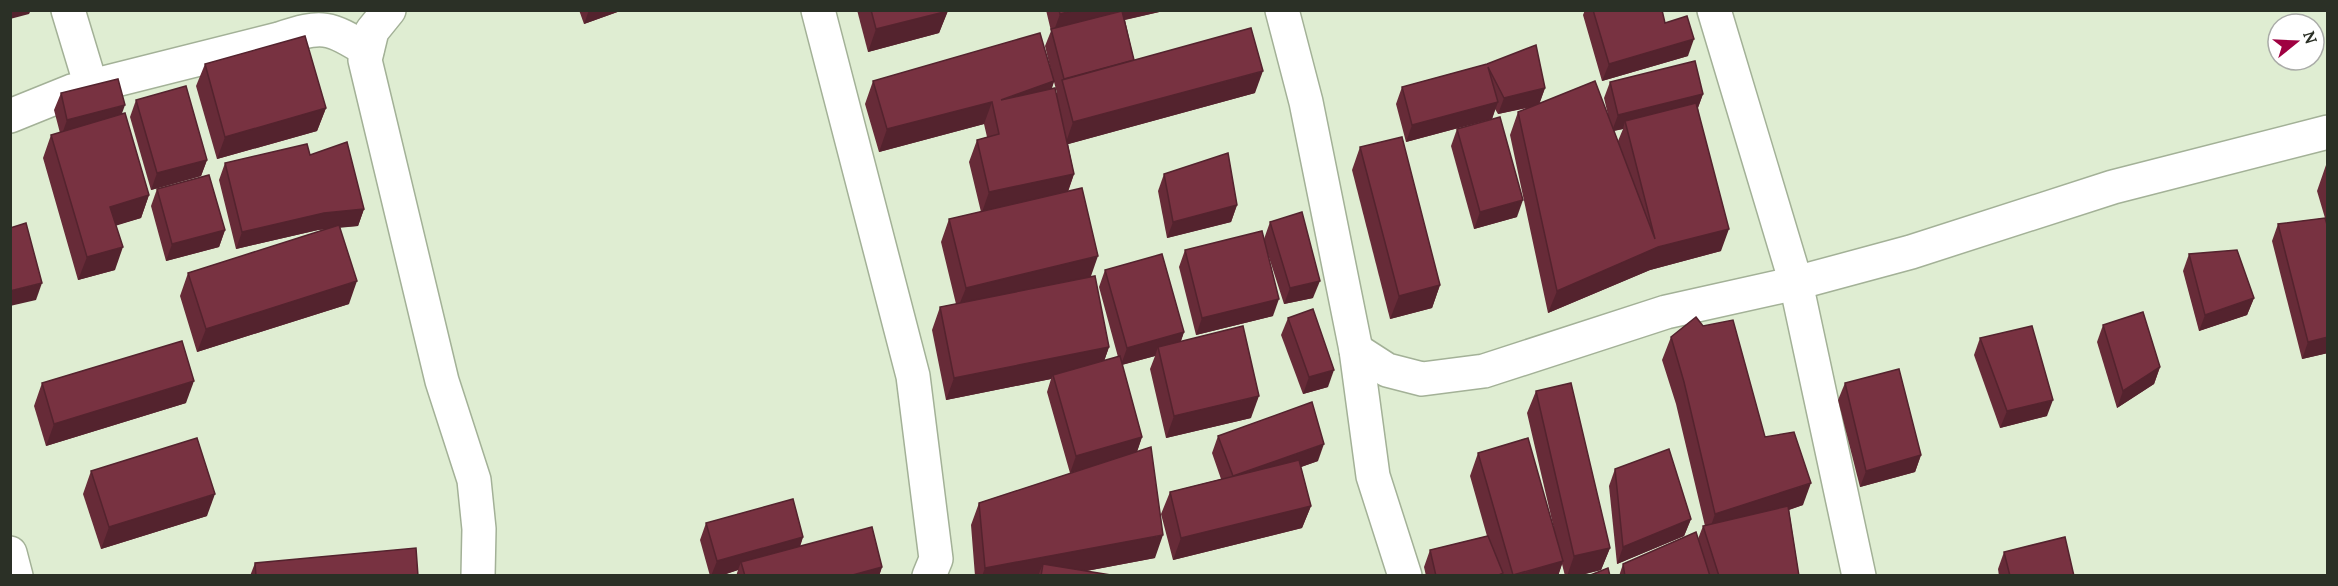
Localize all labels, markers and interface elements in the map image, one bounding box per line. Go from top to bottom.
north arrow [2266,12,2326,72]
text: N [2299,28,2322,46]

